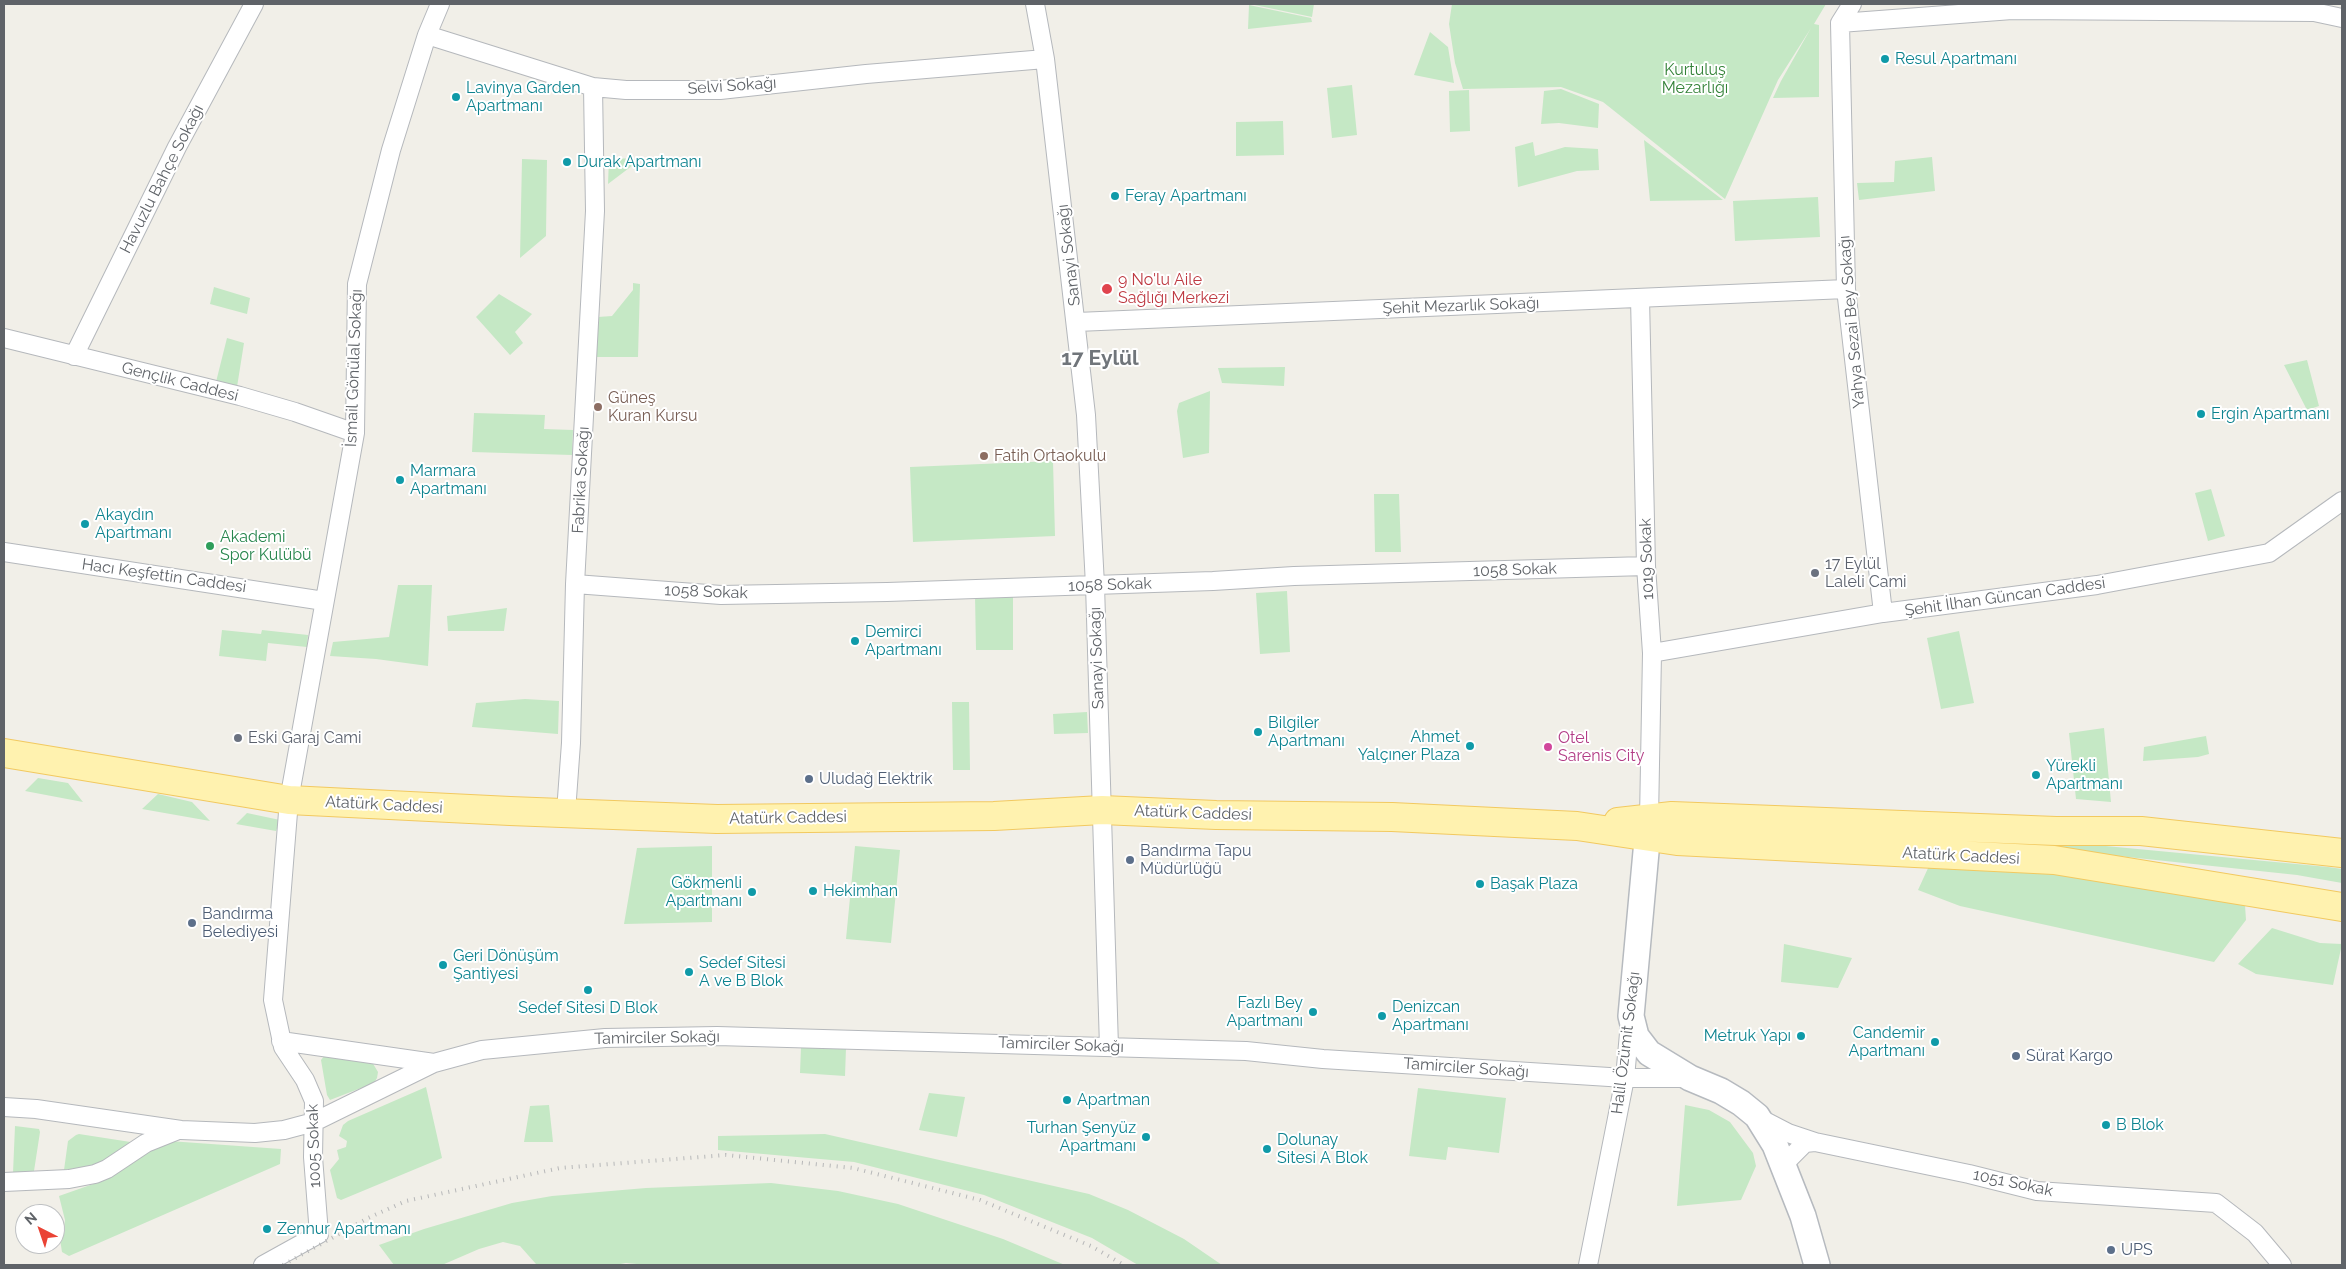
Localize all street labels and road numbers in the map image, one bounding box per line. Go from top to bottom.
street label: Selvi Sokağı [687,73,777,99]
street label: Havuzlu Bahçe Sokağı [116,101,208,257]
street label: Sanayi Sokağı [1053,203,1085,307]
street label: Yahya Sezai Bey Sokağı [1835,235,1869,409]
street label: İsmail Gönülal Sokağı [342,289,366,447]
street label: Şehit Mezarlık Sokağı [1382,294,1540,318]
street label: Gençlik Caddesi [120,358,240,406]
street label: Fabrika Sokağı [569,426,593,534]
street label: 1019 Sokak [1636,518,1658,600]
street label: Hacı Keşfettin Caddesi [81,555,247,597]
street label: 1058 Sokak [1473,559,1557,581]
street label: Şehit İlhan Güncan Caddesi [1903,573,2107,621]
street label: 1058 Sokak [1068,574,1152,596]
street label: 1058 Sokak [664,581,748,603]
street label: Sanayi Sokağı [1086,607,1108,709]
street label: Atatürk Caddesi [325,792,443,818]
street label: Atatürk Caddesi [1134,801,1252,825]
street label: Atatürk Caddesi [729,807,847,829]
street label: Atatürk Caddesi [1902,843,2020,869]
street label: Halil Özümit Sokağı [1608,971,1644,1115]
street label: Tamirciler Sokağı [594,1027,720,1049]
street label: Tamirciler Sokağı [998,1033,1124,1057]
street label: Tamirciler Sokağı [1403,1054,1529,1082]
street label: 1005 Sokak [303,1104,325,1188]
street label: 1051 Sokak [1971,1165,2055,1201]

